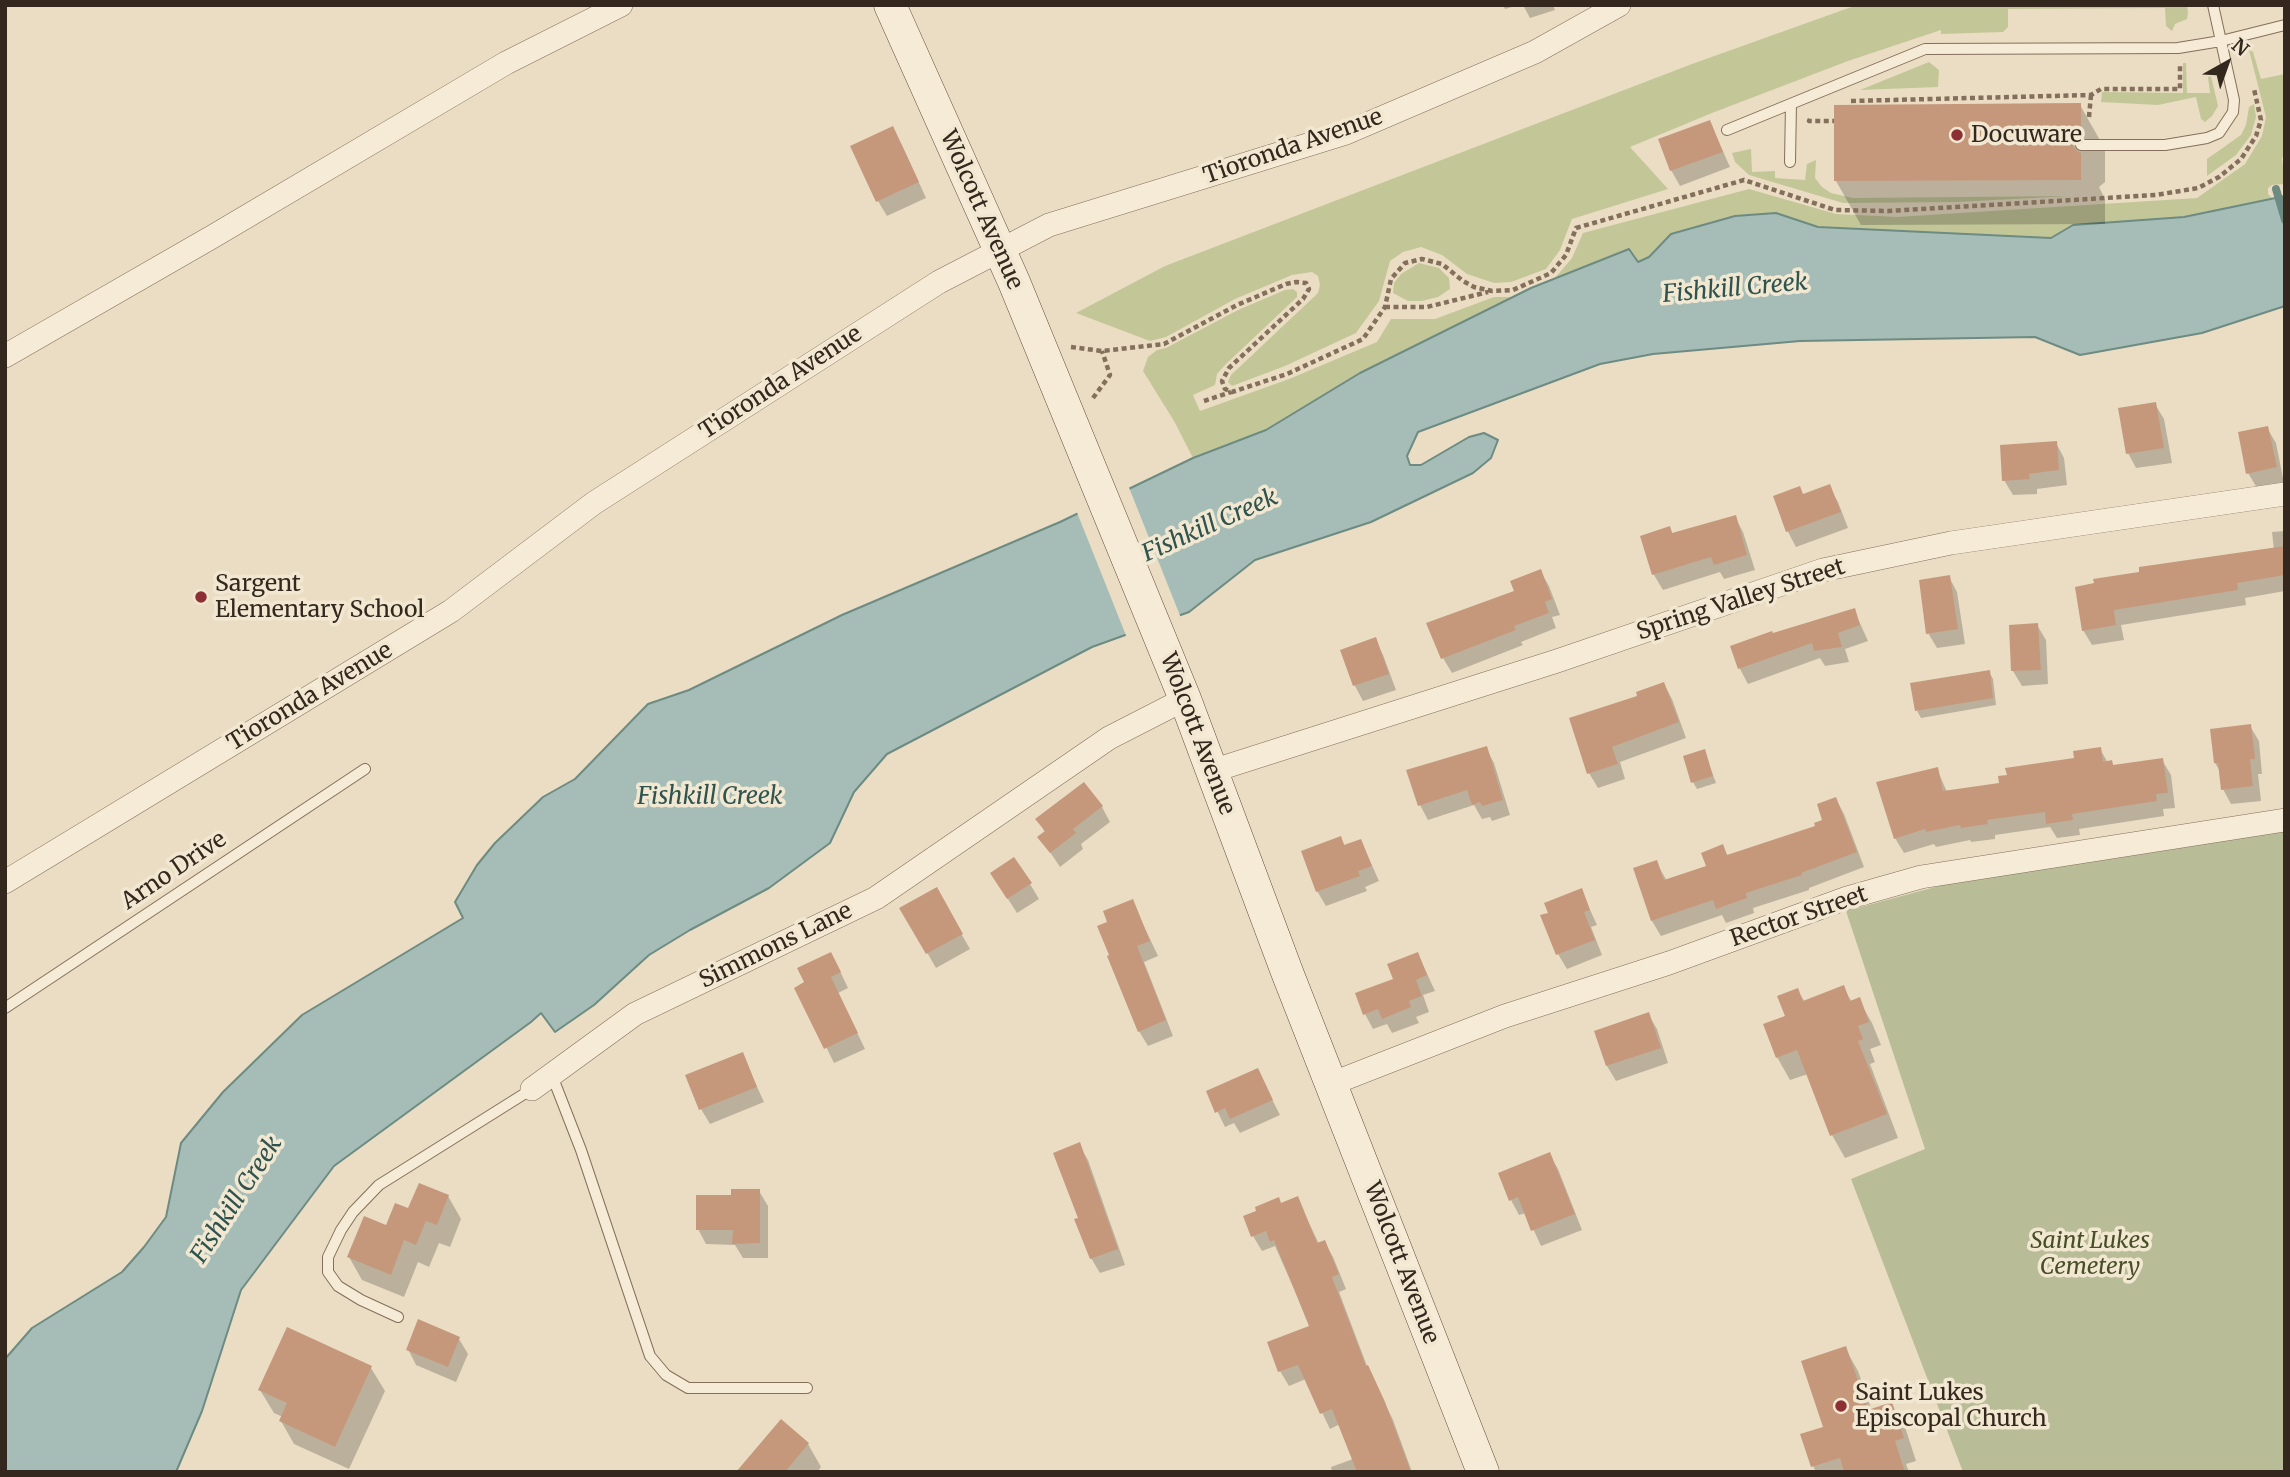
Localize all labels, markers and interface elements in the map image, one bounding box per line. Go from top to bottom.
north arrow [2192,28,2262,98]
text: N [2227,33,2254,61]
street label: Tioronda Avenue [1200,103,1386,191]
place label: Docuware [1971,121,2082,149]
street label: Wolcott Avenue [934,126,1028,294]
marker: Docuware [1949,127,1965,143]
water label: Fishkill Creek [1661,268,1809,310]
street label: Tioronda Avenue [695,320,867,446]
water label: Fishkill Creek [1138,483,1282,569]
street label: Spring Valley Street [1634,553,1848,647]
place label: Sargent Elementary School [215,570,424,624]
marker: Sargent Elementary School [193,589,209,605]
street label: Tioronda Avenue [222,637,398,757]
street label: Wolcott Avenue [1153,649,1241,819]
water label: Fishkill Creek [637,783,783,811]
street label: Arno Drive [116,826,232,916]
street label: Rector Street [1727,881,1871,953]
street label: Simmons Lane [695,897,857,995]
water label: Fishkill Creek [185,1131,289,1269]
street label: Wolcott Avenue [1357,1178,1445,1348]
park label: Saint Lukes Cemetery [2030,1227,2150,1281]
place label: Saint Lukes Episcopal Church [1855,1379,2047,1433]
marker: Saint Lukes Episcopal Church [1833,1398,1849,1414]

